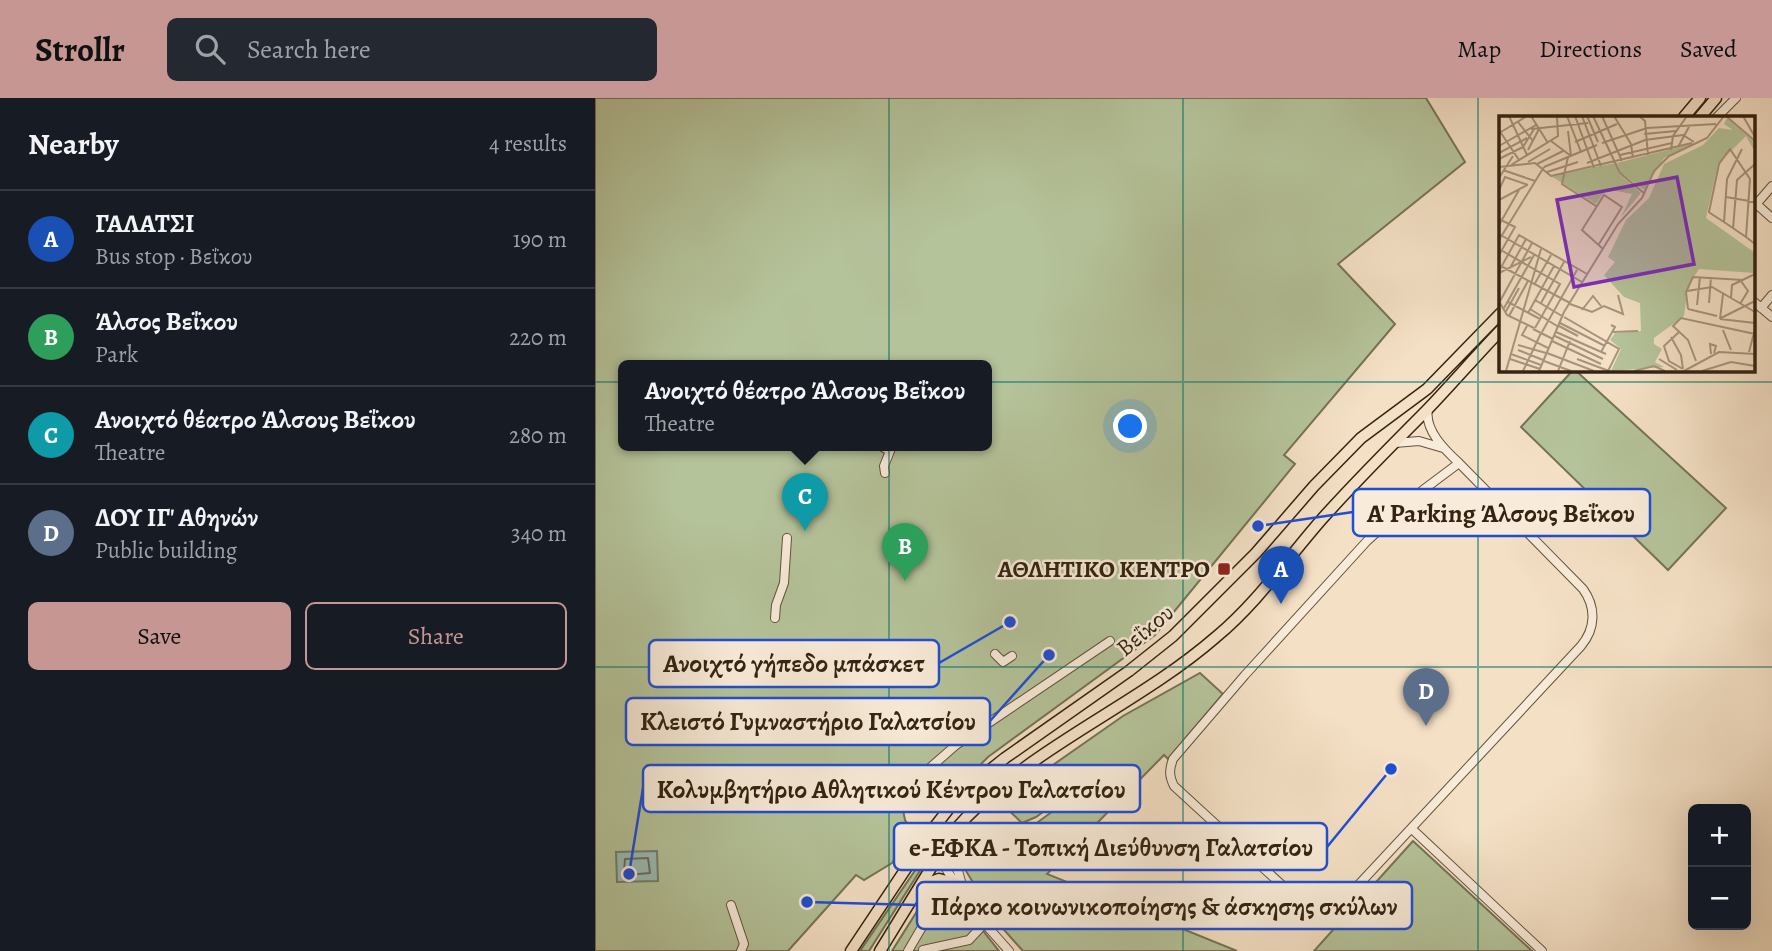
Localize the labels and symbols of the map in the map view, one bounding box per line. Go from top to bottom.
inset map [1499,116,1755,371]
your location [1113,409,1147,443]
pin: C [782,473,828,531]
callout: Α' Parking Άλσους Βεΐκου [1353,489,1650,536]
text: Α' Parking Άλσους Βεΐκου [1366,496,1635,531]
pin: B [882,523,928,581]
pin: A [1258,546,1304,604]
place label: ΑΘΛΗΤΙΚΟ ΚΕΝΤΡΟ [997,553,1210,585]
marker: ΑΘΛΗΤΙΚΟ ΚΕΝΤΡΟ [1216,561,1232,577]
street label: Βεΐκου [1109,596,1181,664]
callout: Ανοιχτό γήπεδο μπάσκετ [649,640,939,687]
text: Ανοιχτό γήπεδο μπάσκετ [662,646,925,681]
pin: D [1403,668,1449,726]
callout: Κλειστό Γυμναστήριο Γαλατσίου [626,698,990,745]
text: Κλειστό Γυμναστήριο Γαλατσίου [640,704,976,739]
callout: Κολυμβητήριο Αθλητικού Κέντρου Γαλατσίου [643,765,1140,812]
text: Κολυμβητήριο Αθλητικού Κέντρου Γαλατσίου [656,772,1126,807]
callout: e-ΕΦΚΑ - Τοπική Διεύθυνση Γαλατσίου [894,823,1327,870]
text: e-ΕΦΚΑ - Τοπική Διεύθυνση Γαλατσίου [909,830,1313,865]
callout: Πάρκο κοινωνικοποίησης & άσκησης σκύλων [917,882,1412,929]
text: Πάρκο κοινωνικοποίησης & άσκησης σκύλων [931,889,1398,924]

